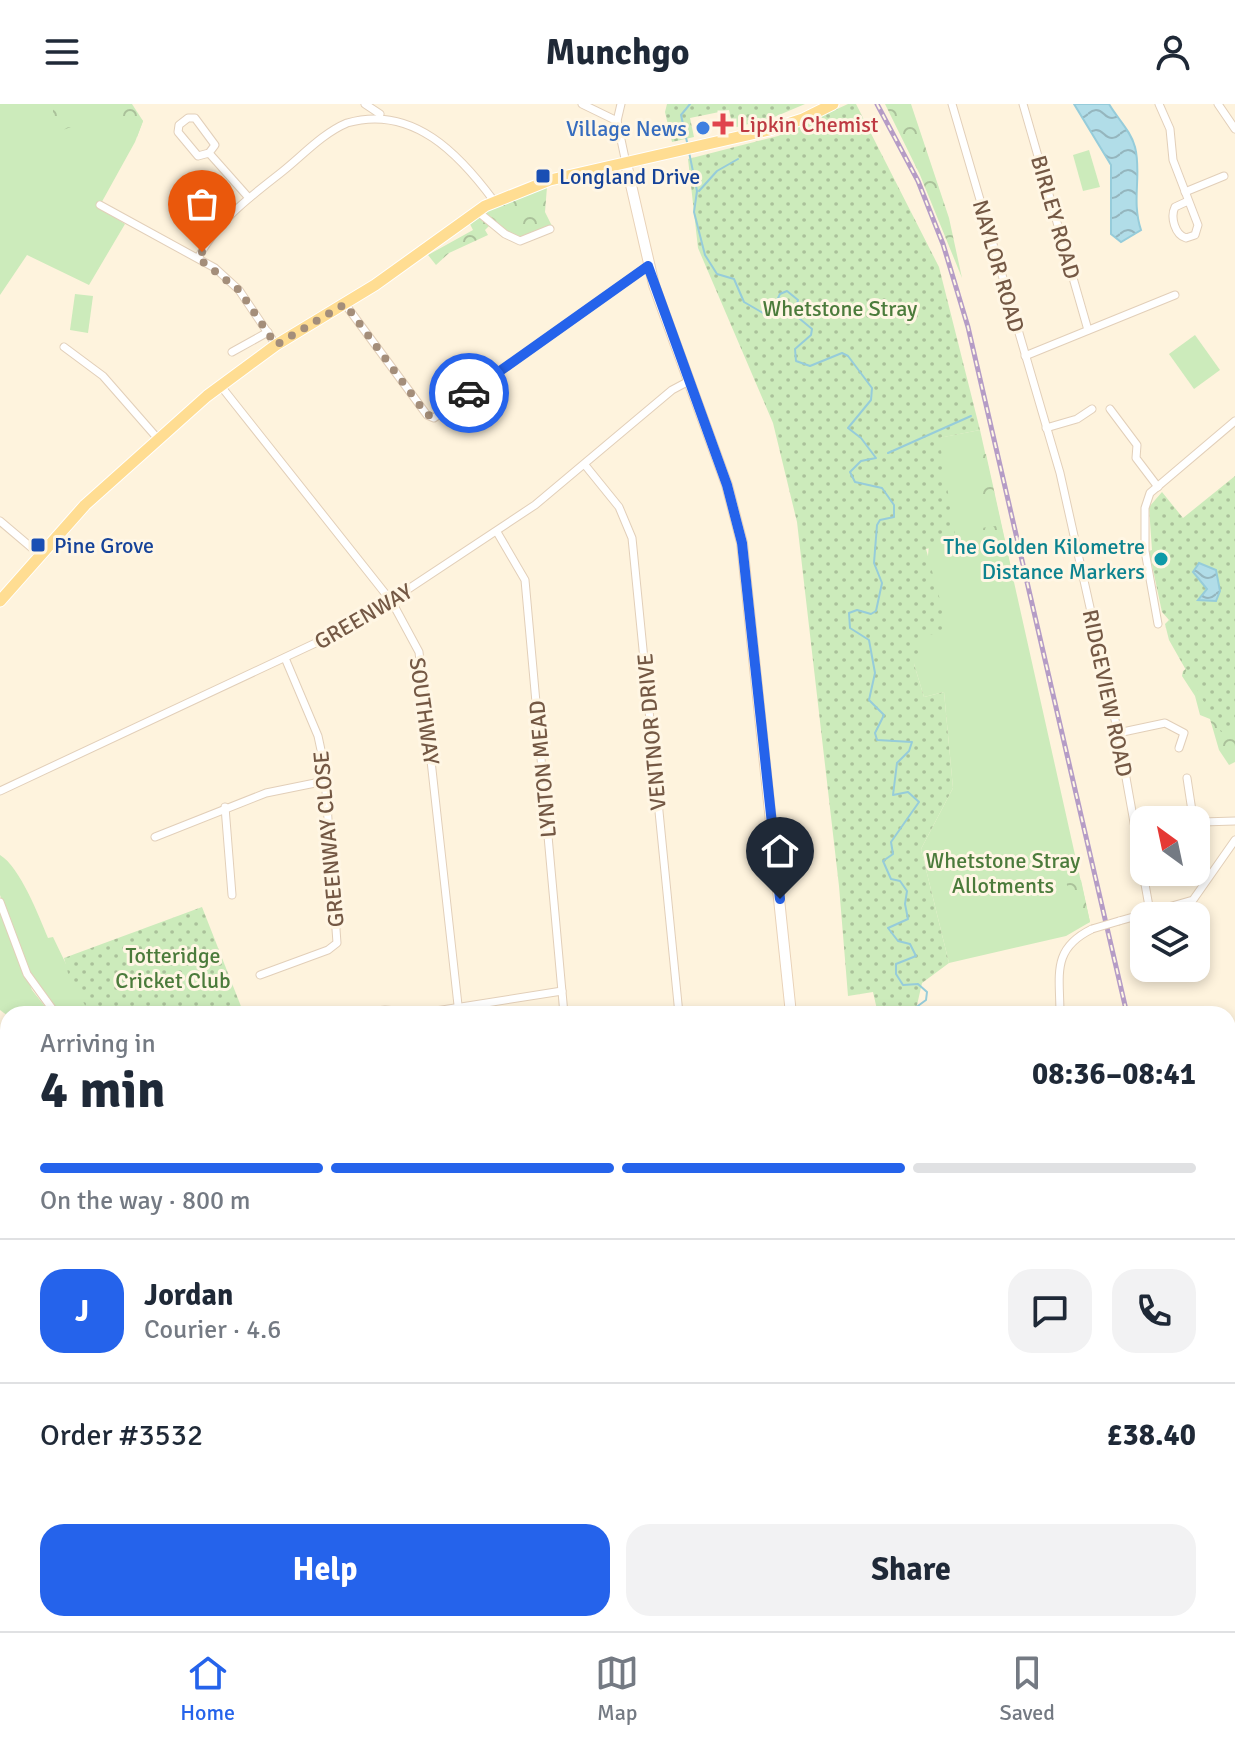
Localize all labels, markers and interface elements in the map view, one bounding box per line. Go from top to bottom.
icon: menu [40,30,84,74]
text: Munchgo [545,30,690,75]
icon: person [1151,30,1195,74]
place label: Lipkin Chemist [739,111,879,138]
place label: Village News [566,115,687,142]
marker: Lipkin Chemist [714,115,732,133]
marker: Village News [694,119,712,137]
street label: BIRLEY ROAD [1025,152,1086,282]
place label: Longland Drive [559,163,700,190]
marker: Longland Drive [534,167,552,185]
pin [168,170,236,252]
icon: bag [180,182,224,226]
street label: NAYLOR ROAD [967,197,1030,335]
park label: Whetstone Stray [763,295,918,322]
courier [429,353,509,433]
icon: car [447,371,491,415]
place label: Pine Grove [54,532,154,559]
place label: The Golden Kilometre Distance Markers [943,533,1145,585]
marker: Pine Grove [29,536,47,554]
marker: The Golden Kilometre Distance Markers [1152,550,1170,568]
street label: GREENWAY [309,578,417,655]
street label: RIDGEVIEW ROAD [1077,607,1138,779]
street label: VENTNOR DRIVE [631,652,672,812]
street label: SOUTHWAY [404,655,445,767]
street label: LYNTON MEAD [523,699,562,839]
street label: GREENWAY CLOSE [307,750,350,928]
north arrow [1130,806,1210,886]
map controls [1130,806,1210,982]
pin [746,817,814,899]
icon: home [758,829,802,873]
park label: Whetstone Stray Allotments [926,847,1081,899]
button: layers [1130,902,1210,982]
park label: Totteridge Cricket Club [115,942,231,994]
text: Arriving in [40,1028,156,1060]
text: 08:36–08:41 [1032,1056,1196,1093]
text: 4 min [40,1058,166,1122]
text: On the way · 800 m [40,1185,250,1217]
button: chat [1008,1269,1092,1353]
button: phone [1112,1269,1196,1353]
text: Jordan [144,1277,233,1314]
text: J [75,1293,89,1330]
text: Courier · 4.6 [144,1314,281,1346]
text: Order #3532 [40,1417,203,1454]
text: £38.40 [1106,1417,1196,1454]
button: Help [40,1524,610,1616]
button: Share [626,1524,1196,1616]
tab: Home [180,1651,235,1726]
tab: Map [595,1651,639,1726]
tab: Saved [999,1651,1055,1726]

